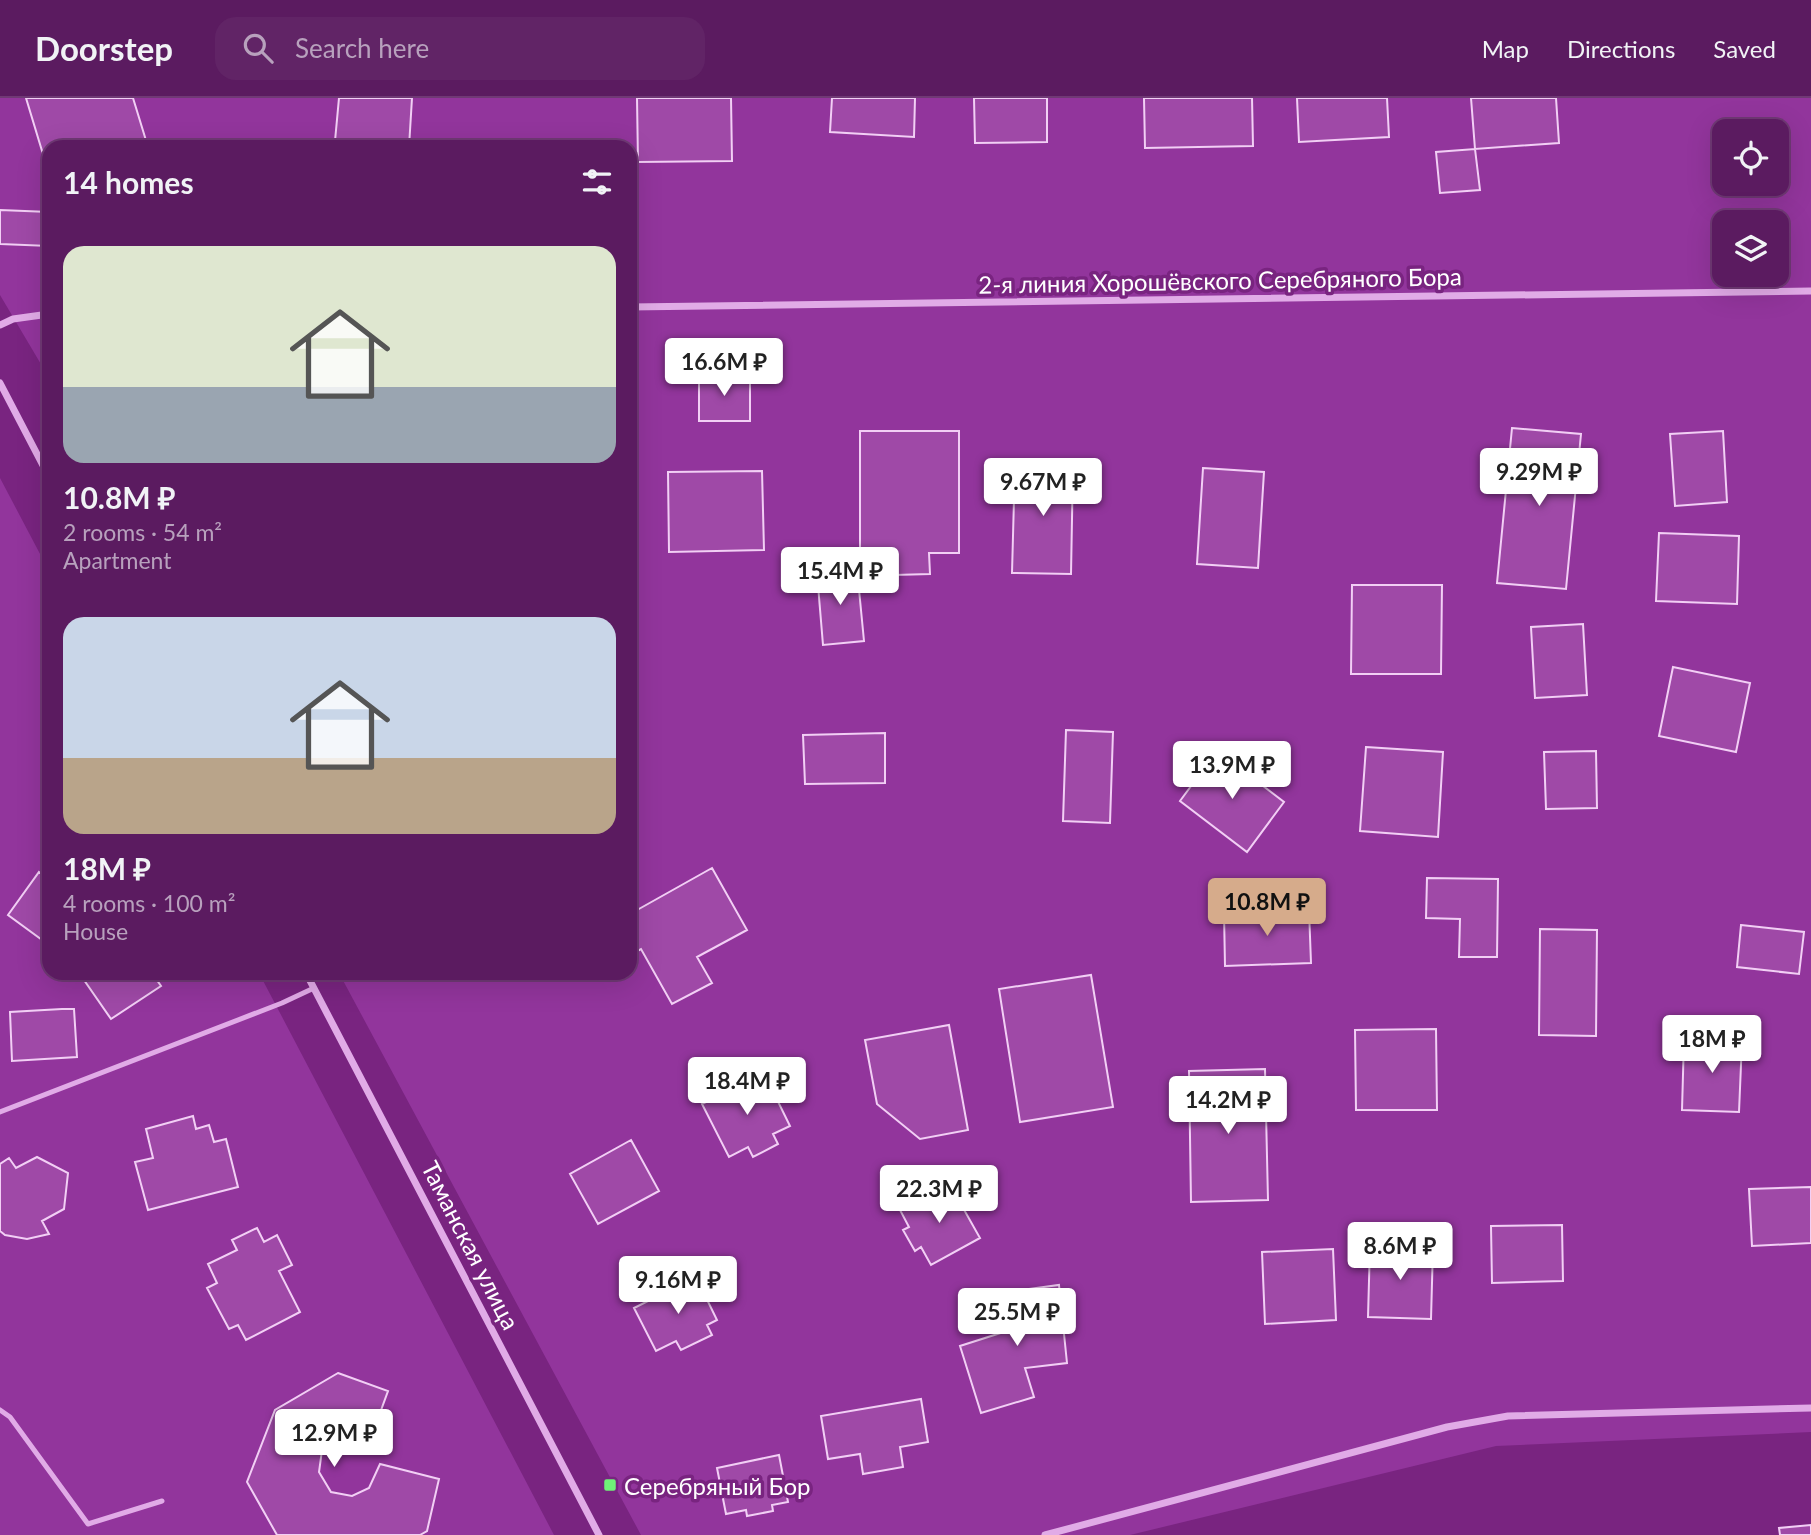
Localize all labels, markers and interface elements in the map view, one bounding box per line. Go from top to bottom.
search box [215,17,705,80]
text: Doorstep [35,28,173,68]
icon: search [239,29,277,67]
text: Search here [295,32,429,64]
text: Map [1482,34,1529,63]
text: Directions [1567,34,1675,63]
text: Saved [1713,34,1776,63]
map controls [1712,119,1789,287]
button: locate [1712,119,1789,196]
icon: filters [578,163,616,201]
text: 14 homes [63,164,194,200]
button: layers [1712,210,1789,287]
street label: 2-я линия Хорошёвского Серебряного Бора [978,261,1462,299]
icon: home [277,291,403,417]
pin: 16.6M ₽ [659,338,789,398]
text: 16.6M ₽ [681,347,767,375]
pin: 9.29M ₽ [1474,448,1604,508]
text: 9.29M ₽ [1496,457,1582,485]
pin: 9.67M ₽ [978,458,1108,518]
text: 9.67M ₽ [1000,467,1086,495]
text: 10.8M ₽ [63,479,175,515]
text: 2 rooms · 54 m² [63,518,222,546]
text: Apartment [63,546,171,574]
pin: 15.4M ₽ [775,547,905,607]
text: 15.4M ₽ [797,556,883,584]
icon: home [277,662,403,788]
pin: 13.9M ₽ [1167,742,1297,801]
text: 13.9M ₽ [1189,750,1275,778]
text: 18M ₽ [63,850,151,886]
pin: 10.8M ₽ [1202,878,1332,938]
text: 10.8M ₽ [1224,887,1310,915]
text: 4 rooms · 100 m² [63,889,235,917]
text: House [63,917,128,945]
pin: 18M ₽ [1663,1016,1761,1075]
text: 18M ₽ [1678,1024,1746,1052]
pin: 18.4M ₽ [682,1058,812,1117]
text: 18.4M ₽ [704,1066,790,1094]
pin: 14.2M ₽ [1163,1076,1293,1136]
text: 14.2M ₽ [1185,1085,1271,1113]
street label: Таманская улица [416,1156,526,1334]
pin: 22.3M ₽ [874,1166,1004,1225]
text: 22.3M ₽ [896,1174,982,1202]
pin: 8.6M ₽ [1343,1222,1457,1282]
text: 8.6M ₽ [1364,1231,1436,1259]
pin: 9.16M ₽ [613,1256,743,1316]
text: 9.16M ₽ [635,1265,721,1293]
pin: 25.5M ₽ [952,1288,1082,1348]
text: 25.5M ₽ [974,1297,1060,1325]
pin: 12.9M ₽ [269,1410,399,1469]
text: 12.9M ₽ [291,1418,377,1446]
place label: Серебряный Бор [624,1471,810,1500]
marker: Серебряный Бор [602,1477,618,1493]

